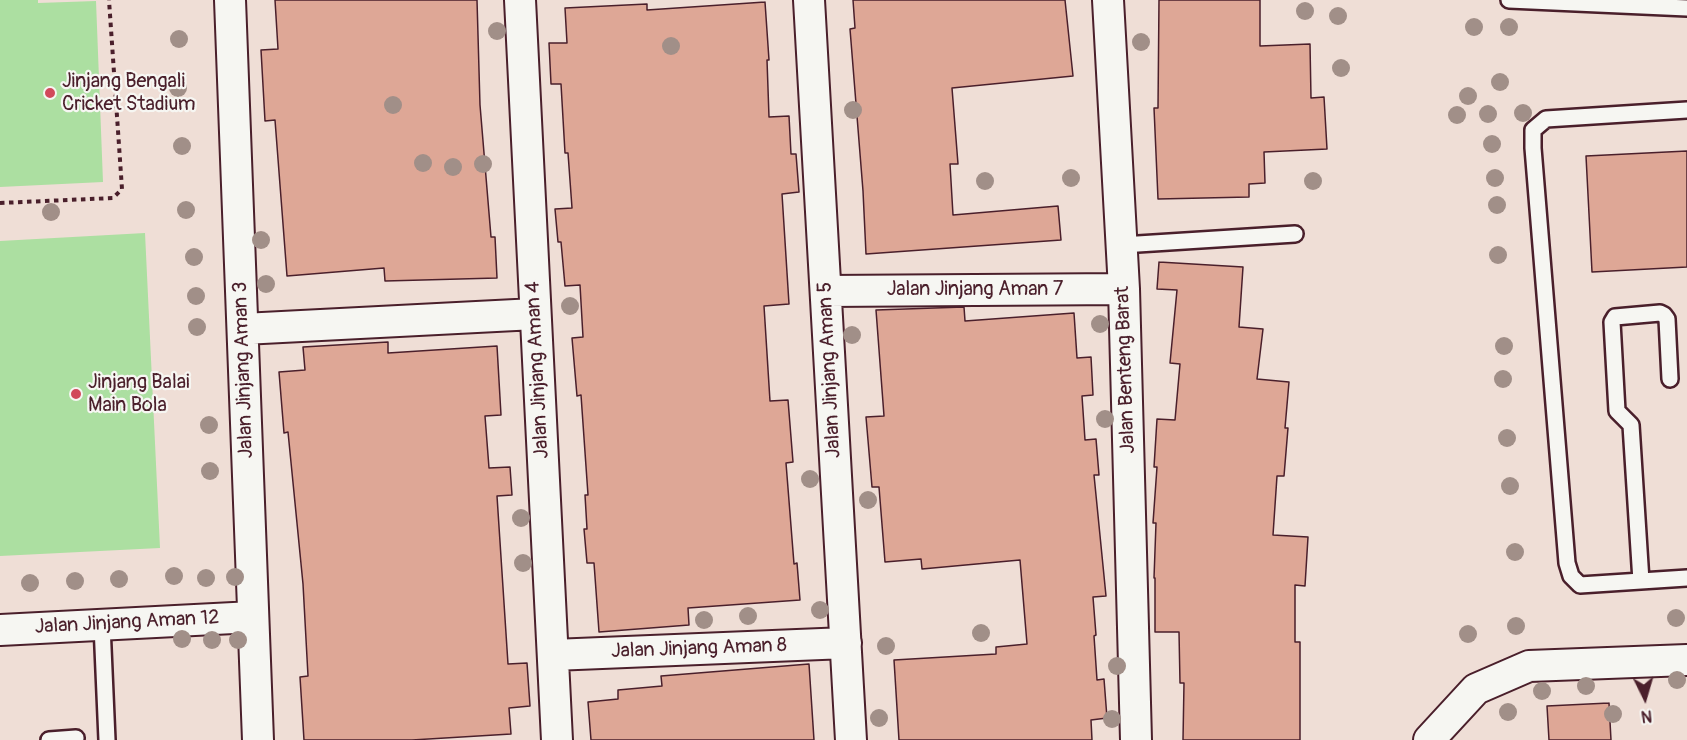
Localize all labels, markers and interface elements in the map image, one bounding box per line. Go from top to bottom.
place label: Jinjang Bengali Cricket Stadium [62,70,195,117]
marker: Jinjang Bengali Cricket Stadium [43,86,57,100]
street label: Jalan Jinjang Aman 7 [887,278,1063,302]
street label: Jalan Jinjang Aman 3 [229,281,259,459]
street label: Jalan Jinjang Aman 4 [521,281,555,459]
street label: Jalan Jinjang Aman 5 [813,281,847,459]
street label: Jalan Benteng Barat [1111,286,1141,454]
place label: Jinjang Balai Main Bola [88,371,190,418]
marker: Jinjang Balai Main Bola [69,387,83,401]
street label: Jalan Jinjang Aman 12 [34,606,220,640]
street label: Jalan Jinjang Aman 8 [611,634,787,664]
north arrow [1615,668,1675,728]
text: N [1640,705,1653,726]

